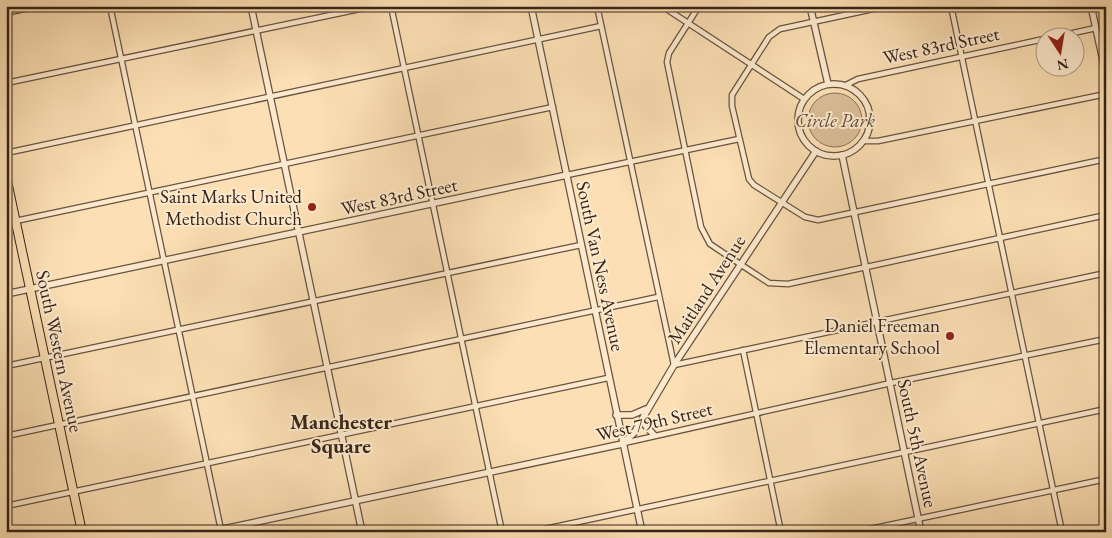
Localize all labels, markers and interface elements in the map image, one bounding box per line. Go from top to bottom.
street label: West 83rd Street [881,21,1002,70]
north arrow [1034,28,1084,78]
text: N [1055,55,1070,75]
park label: Circle Park [795,108,876,133]
street label: West 83rd Street [339,172,460,221]
street label: South Van Ness Avenue [570,179,631,353]
place label: Saint Marks United Methodist Church [160,184,302,231]
marker: Saint Marks United Methodist Church [306,201,318,213]
street label: Maitland Avenue [662,230,751,349]
street label: South Western Avenue [30,268,89,434]
place label: Daniel Freeman Elementary School [804,313,940,360]
marker: Daniel Freeman Elementary School [944,330,956,342]
street label: South 5th Avenue [892,376,943,510]
street label: West 79th Street [594,396,715,447]
district label: Manchester Square [290,408,392,459]

